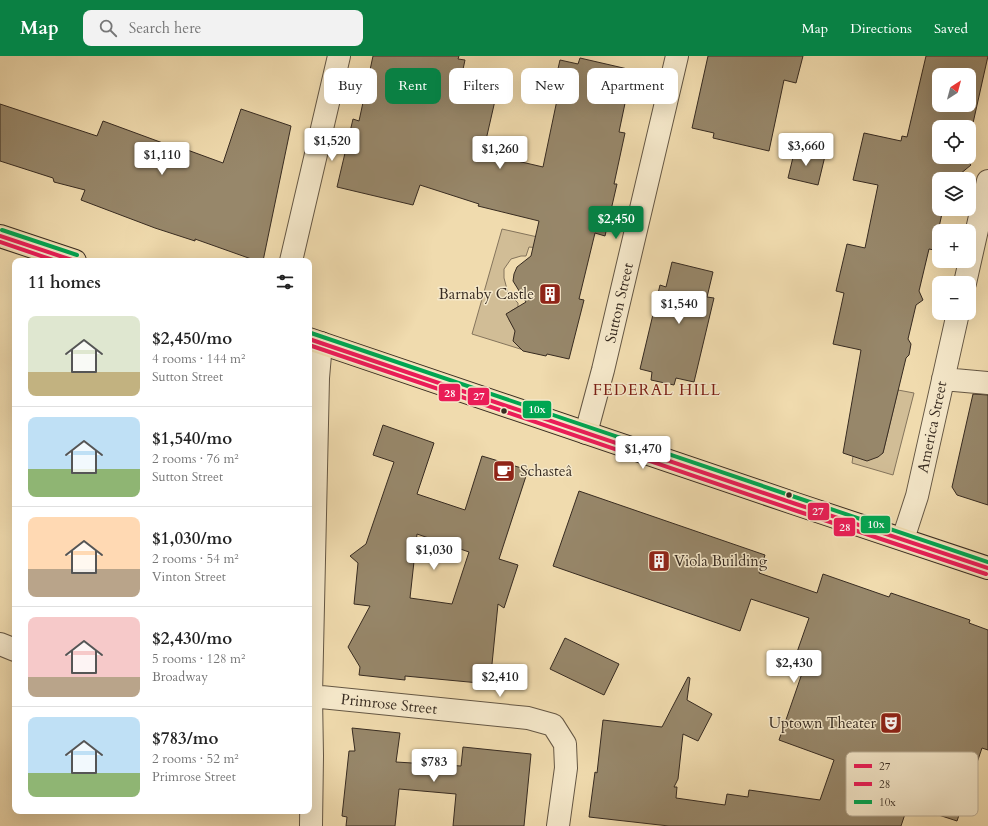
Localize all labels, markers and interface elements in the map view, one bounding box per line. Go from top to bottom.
search box [83,10,363,46]
text: Map [20,15,59,41]
icon: search [97,17,119,39]
text: Search here [129,18,201,38]
text: Map [802,19,828,38]
text: Directions [850,19,912,38]
text: Saved [934,19,968,38]
chip: Buy [324,68,377,104]
chip: Rent [385,68,441,104]
chip: Filters [449,68,513,104]
chip: New [521,68,579,104]
chip: Apartment [587,68,678,104]
north arrow [932,68,976,112]
map controls [932,68,976,320]
button: locate [932,120,976,164]
pin: $1,520 [299,128,365,162]
text: $1,520 [313,132,351,150]
pin: $3,660 [773,133,839,167]
pin: $1,260 [467,136,533,170]
text: $3,660 [787,137,825,155]
text: $1,260 [481,140,519,158]
pin: $1,110 [129,142,195,176]
text: $1,110 [143,146,181,164]
button: layers [932,172,976,216]
pin: $2,450 [583,206,649,240]
text: $2,450 [597,210,635,228]
button: + [932,224,976,268]
street label: Sutton Street [600,261,638,345]
text: 11 homes [28,271,101,294]
icon: filters [274,271,296,293]
button: − [932,276,976,320]
building icon: Barnaby Castle [537,281,563,307]
place label: Barnaby Castle [439,284,534,304]
pin: $1,540 [646,291,712,325]
text: $1,540 [660,295,698,313]
text: $2,450/mo [152,327,232,350]
icon: home [60,332,108,380]
text: 4 rooms · 144 m² [152,350,245,368]
text: Sutton Street [152,368,223,386]
district label: FEDERAL HILL [593,379,721,401]
street label: America Street [913,379,952,475]
line badge: 28 [438,383,461,402]
text: 28 [444,386,456,401]
line badge: 27 [467,387,490,406]
text: 27 [473,389,485,404]
line badge: 10x [522,400,552,419]
text: 10x [528,402,546,417]
unlabelled marker [499,406,509,416]
text: $1,540/mo [152,427,232,450]
icon: home [60,433,108,481]
pin: $1,470 [610,436,676,470]
text: $1,470 [624,440,662,458]
text: 2 rooms · 76 m² [152,450,239,468]
cafe icon: Schasteâ [491,458,517,484]
place label: Schasteâ [520,461,573,481]
text: Sutton Street [152,468,223,486]
unlabelled marker [784,490,794,500]
line badge: 27 [807,502,830,521]
text: 27 [812,504,824,519]
line badge: 10x [860,515,891,534]
line badge: 28 [833,517,856,537]
text: 10x [867,517,885,532]
text: 28 [839,520,851,535]
text: $1,030/mo [152,527,232,550]
icon: home [60,533,108,581]
pin: $1,030 [401,537,467,571]
text: $1,030 [415,541,453,559]
building icon: Viola Building [646,548,672,574]
text: 2 rooms · 54 m² [152,550,239,568]
place label: Viola Building [674,551,768,571]
text: Vinton Street [152,568,226,586]
text: $2,430/mo [152,627,232,650]
icon: home [60,633,108,681]
text: 5 rooms · 128 m² [152,650,245,668]
pin: $2,430 [761,650,827,684]
text: $2,430 [775,654,813,672]
pin: $2,410 [467,664,533,698]
text: Broadway [152,668,208,686]
text: $2,410 [481,668,519,686]
street label: Primrose Street [340,689,438,719]
theatre icon: Uptown Theater [878,710,904,736]
place label: Uptown Theater [769,713,877,733]
text: $783/mo [152,727,218,750]
icon: home [60,733,108,781]
pin: $783 [410,749,458,783]
text: 2 rooms · 52 m² [152,750,239,768]
legend [846,752,978,816]
text: $783 [421,753,447,771]
text: 27 [879,759,891,774]
text: Primrose Street [152,768,236,786]
text: 28 [879,777,890,792]
text: 10x [879,795,896,810]

